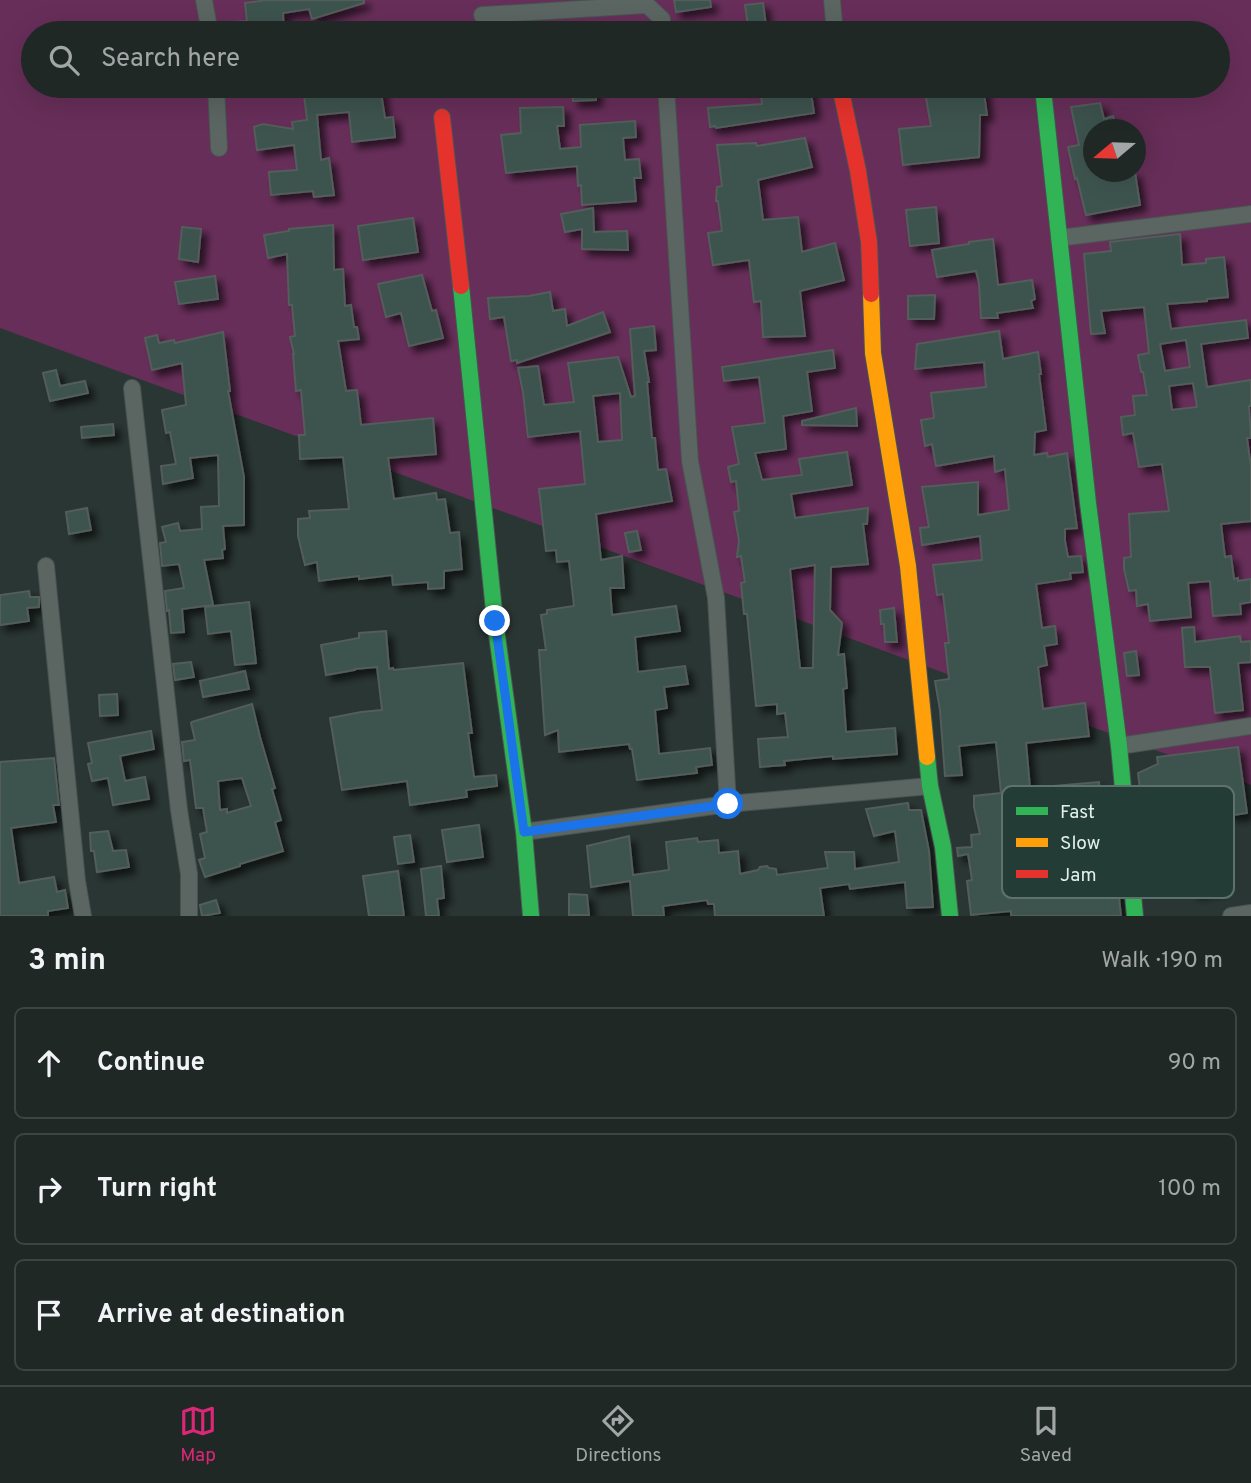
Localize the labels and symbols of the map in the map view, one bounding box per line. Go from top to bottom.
north arrow [1083,119,1146,182]
route end [479,605,510,636]
legend [1002,786,1234,898]
route start [712,788,743,819]
text: Fast [1060,801,1095,825]
text: Slow [1060,832,1100,856]
text: Jam [1060,864,1097,888]

